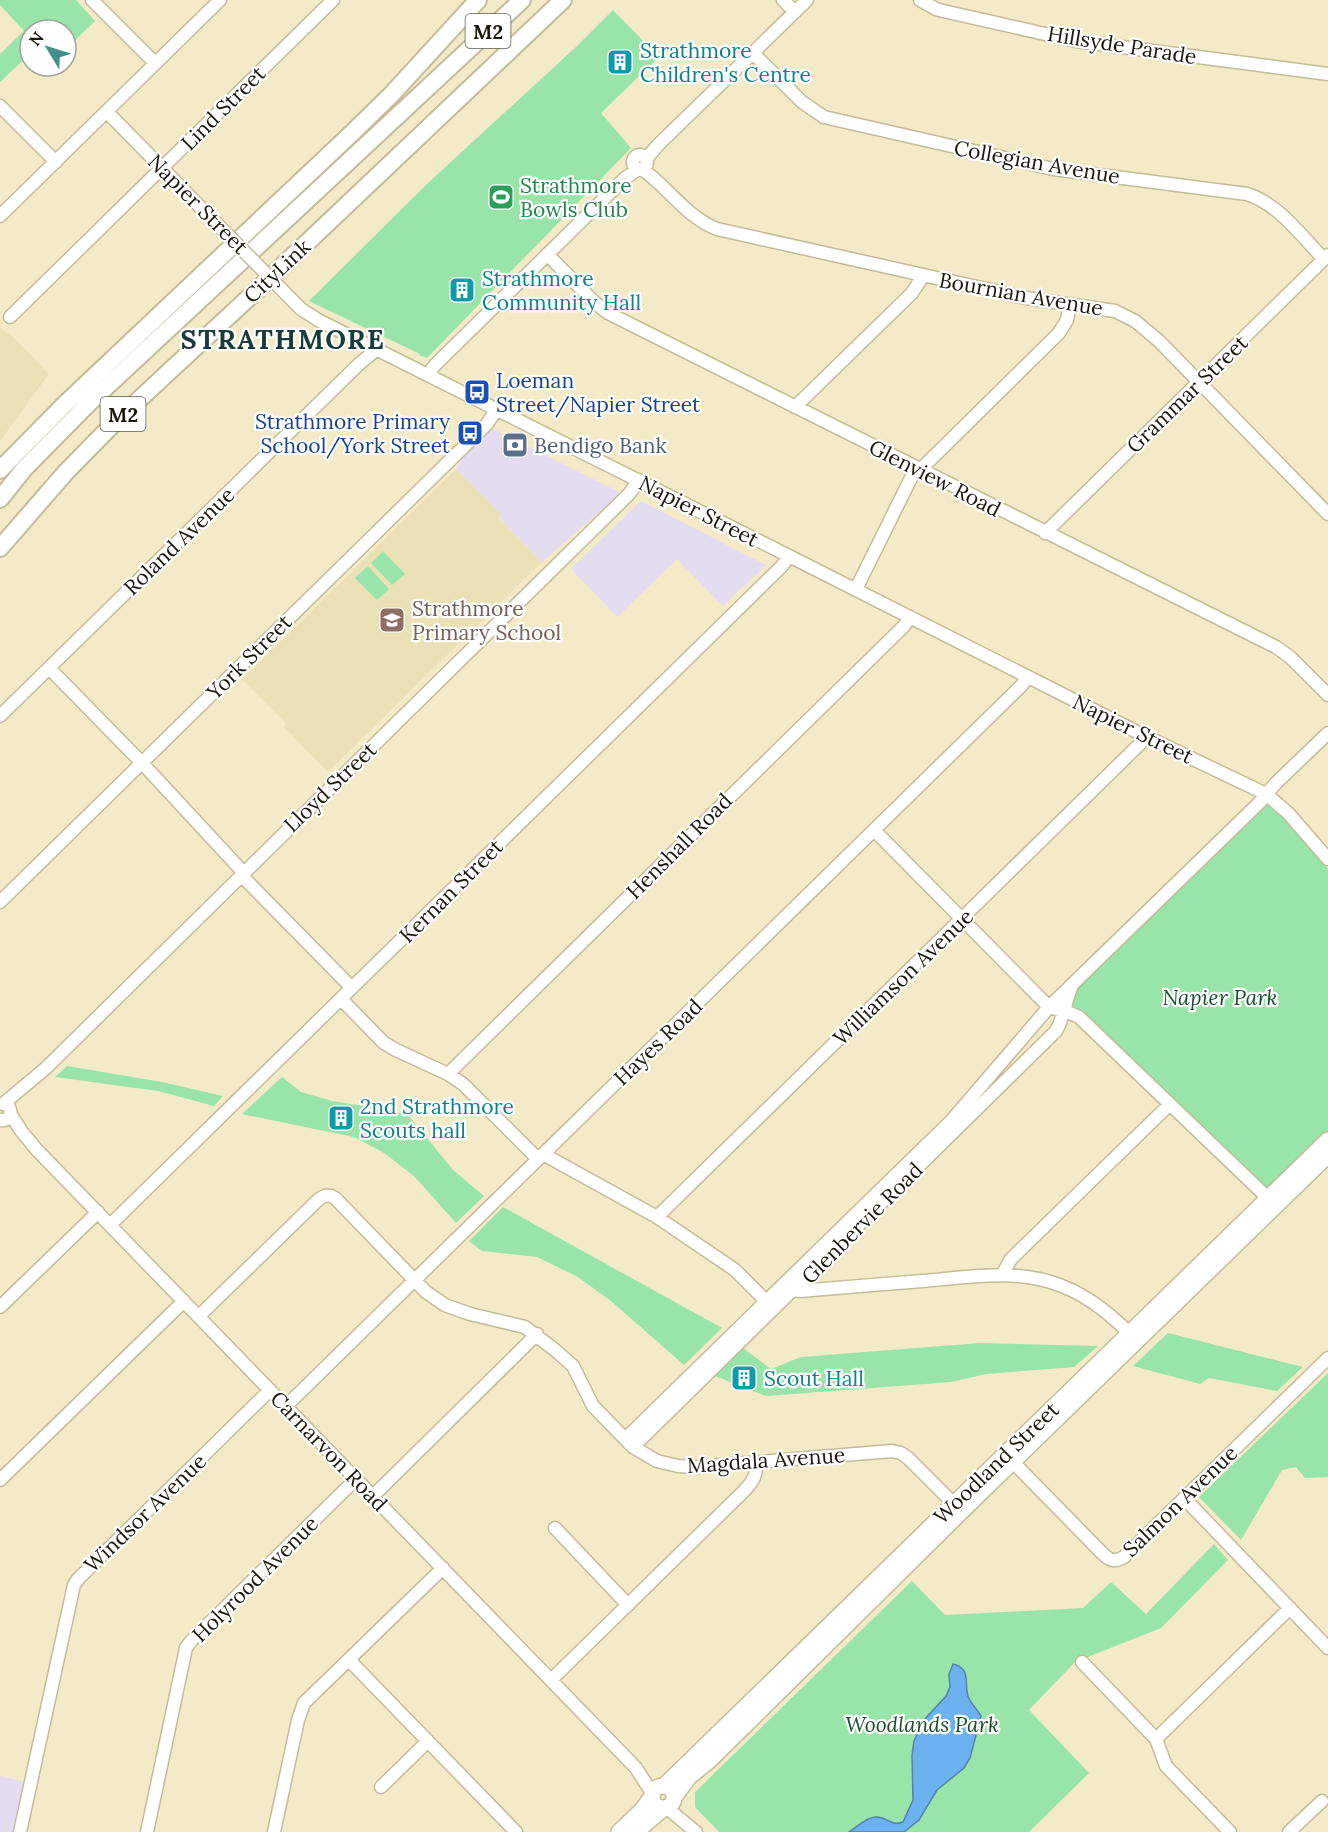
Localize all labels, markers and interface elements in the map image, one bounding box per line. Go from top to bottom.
road number: M2 [466,14,510,48]
north arrow [18,18,78,78]
street label: Hillsyde Parade [1045,20,1199,70]
text: N [24,28,48,50]
place label: Strathmore Children's Centre [640,37,811,88]
building icon: Strathmore Children's Centre [605,47,635,77]
street label: Lind Street [175,60,271,156]
street label: Collegian Avenue [952,134,1122,190]
street label: Napier Street [142,148,254,260]
place label: Strathmore Bowls Club [520,172,632,223]
sports icon: Strathmore Bowls Club [486,182,516,212]
street label: CityLink [238,233,317,309]
place label: Strathmore Community Hall [482,265,641,316]
street label: Bournian Avenue [937,266,1105,322]
building icon: Strathmore Community Hall [447,275,477,305]
district label: STRATHMORE [181,322,385,356]
street label: Grammar Street [1121,329,1254,459]
place label: Loeman Street/Napier Street [496,367,701,418]
bus stop icon: Loeman Street/Napier Street [462,377,492,407]
road number: M2 [100,397,146,431]
place label: Strathmore Primary School/York Street [255,408,451,459]
bus stop icon: Strathmore Primary School/York Street [455,418,485,448]
bank icon: Bendigo Bank [500,430,530,460]
place label: Bendigo Bank [534,432,668,459]
street label: Glenview Road [865,433,1005,523]
street label: Napier Street [635,469,764,553]
street label: Roland Avenue [118,481,240,601]
place label: Strathmore Primary School [412,595,561,646]
school or university icon: Strathmore Primary School [377,605,407,635]
street label: York Street [200,608,298,706]
street label: Napier Street [1068,688,1198,770]
street label: Lloyd Street [278,736,383,838]
street label: Henshall Road [620,787,738,905]
street label: Kernan Street [393,833,509,949]
street label: Williamson Avenue [827,903,979,1051]
park label: Napier Park [1162,984,1278,1011]
street label: Hayes Road [608,993,708,1091]
place label: 2nd Strathmore Scouts hall [360,1093,514,1144]
building icon: 2nd Strathmore Scouts hall [326,1103,356,1133]
street label: Glenbervie Road [796,1157,928,1289]
building icon: Scout Hall [729,1363,759,1393]
place label: Scout Hall [764,1365,864,1392]
street label: Carnarvon Road [265,1385,393,1517]
street label: Woodland Street [928,1396,1065,1530]
street label: Salmon Avenue [1117,1440,1243,1562]
street label: Magdala Avenue [686,1441,846,1479]
street label: Windsor Avenue [78,1448,212,1578]
street label: Holyrood Avenue [186,1510,324,1648]
park label: Woodlands Park [845,1711,999,1738]

